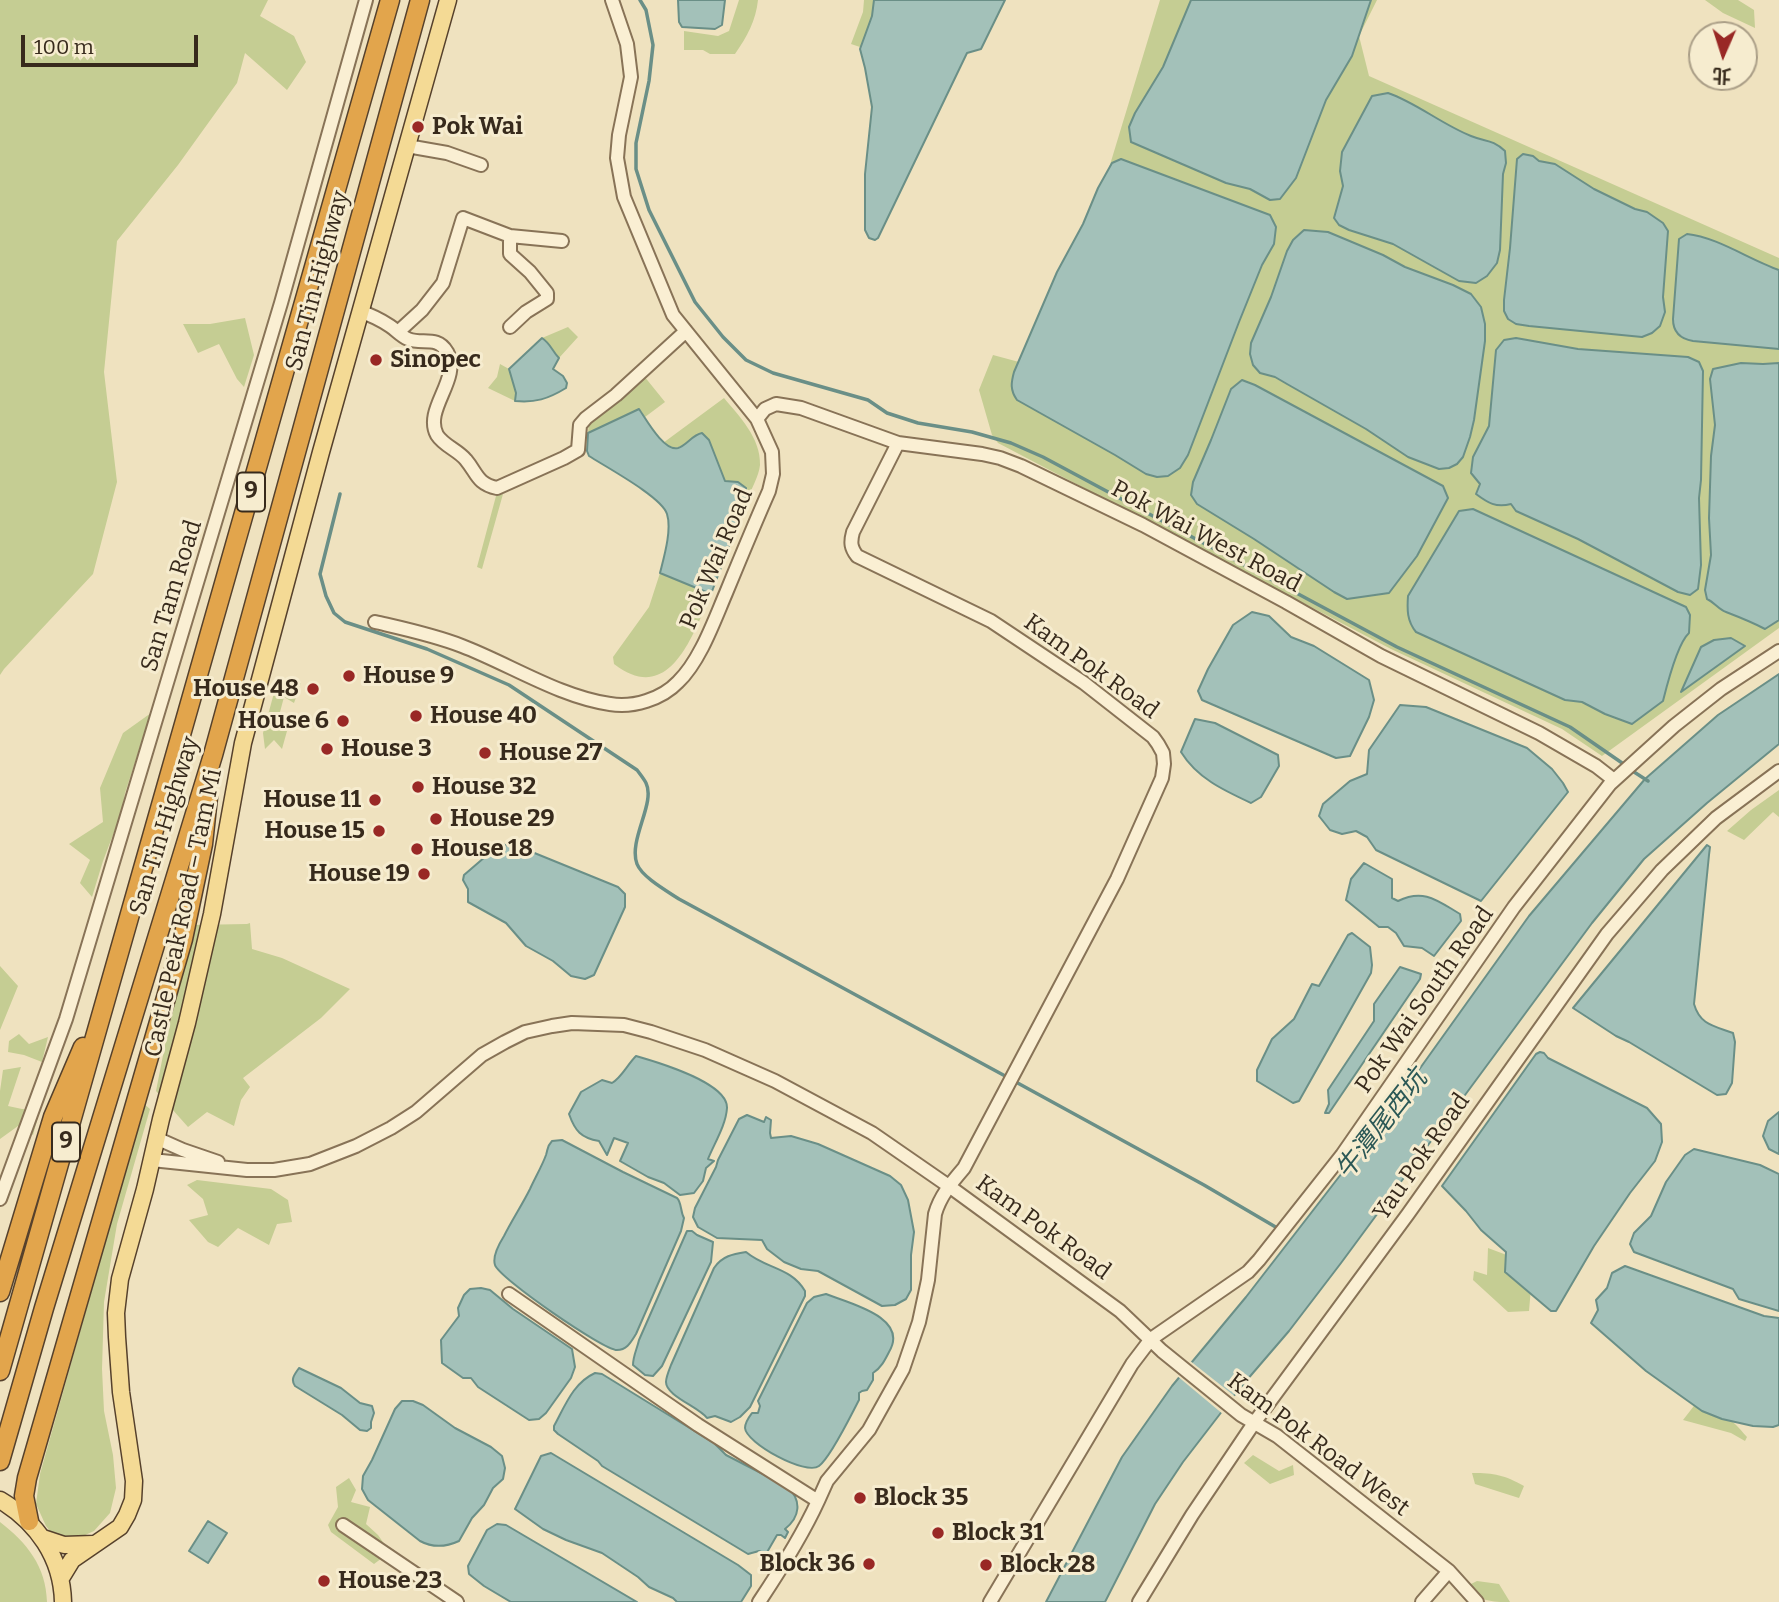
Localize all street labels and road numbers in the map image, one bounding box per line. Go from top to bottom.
street label: San Tin Highway [280,188,356,374]
road number: 9 [237,472,265,512]
street label: Pok Wai West Road [1106,475,1306,599]
street label: Pok Wai Road [674,484,760,634]
street label: San Tam Road [135,517,209,675]
street label: Kam Pok Road [1018,609,1164,725]
street label: San Tin Highway [124,733,206,919]
street label: Castle Peak Road – Tam Mi [139,766,229,1060]
street label: Pok Wai South Road [1350,901,1500,1099]
street label: Yau Pok Road [1368,1088,1476,1226]
road number: 9 [52,1122,80,1162]
street label: Kam Pok Road [970,1170,1116,1286]
street label: Kam Pok Road West [1221,1367,1415,1523]

